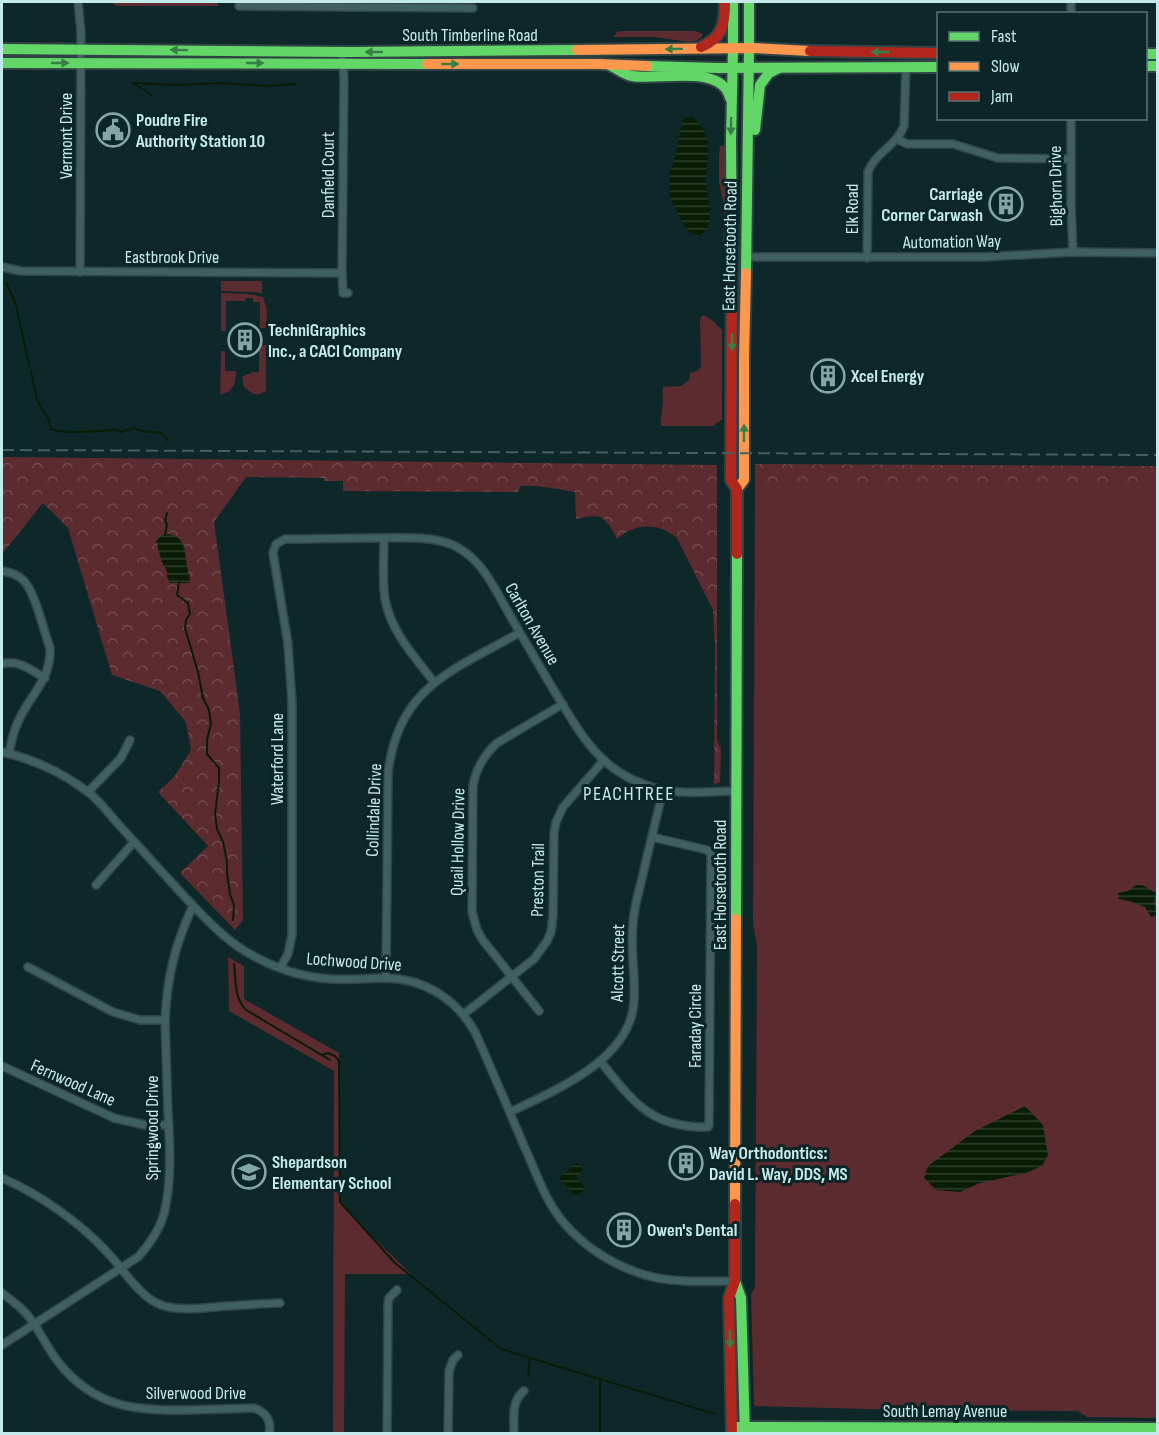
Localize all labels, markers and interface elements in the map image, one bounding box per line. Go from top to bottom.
legend [937,12,1147,120]
street label: South Timberline Road [402,25,538,46]
text: Fast [991,26,1017,47]
one-way arrow [665,44,684,54]
one-way arrow [170,45,189,55]
one-way arrow [365,47,384,57]
one-way arrow [871,48,890,57]
text: Slow [991,56,1020,77]
one-way arrow [50,58,69,68]
one-way arrow [245,58,264,68]
one-way arrow [440,59,459,68]
text: Jam [990,86,1013,107]
street label: Vermont Drive [56,93,77,179]
place label: Poudre Fire Authority Station 10 [135,110,265,152]
public building icon: Poudre Fire Authority Station 10 [95,112,131,148]
one-way arrow [726,117,736,136]
street label: Danfield Court [318,131,339,218]
street label: Bighorn Drive [1045,145,1067,227]
street label: East Horsetooth Road [718,181,742,311]
street label: Elk Road [842,184,863,234]
place label: Carriage Corner Carwash [881,184,983,226]
building icon: Carriage Corner Carwash [988,186,1024,222]
street label: Automation Way [902,231,1001,253]
street label: Eastbrook Drive [125,247,219,268]
place label: TechniGraphics Inc., a CACI Company [268,320,403,362]
building icon: TechniGraphics Inc., a CACI Company [227,322,263,358]
one-way arrow [727,333,737,352]
building icon: Xcel Energy [810,358,846,394]
place label: Xcel Energy [850,366,925,387]
one-way arrow [739,424,749,443]
street label: Carlton Avenue [500,579,564,669]
street label: Waterford Lane [267,713,288,805]
street label: Collindale Drive [362,763,386,857]
district label: PEACHTREE [583,782,675,806]
street label: Quail Hollow Drive [447,788,469,896]
street label: East Horsetooth Road [710,820,731,950]
street label: Preston Trail [527,843,549,917]
street label: Alcott Street [607,923,629,1003]
street label: Lochwood Drive [306,948,402,976]
street label: Faraday Circle [685,984,706,1068]
street label: Fernwood Lane [27,1055,119,1111]
street label: Springwood Drive [142,1075,163,1181]
place label: Way Orthodontics: David L. Way, DDS, MS [709,1143,848,1185]
building icon: Way Orthodontics: David L. Way, DDS, MS [668,1145,704,1181]
place label: Shepardson Elementary School [272,1152,391,1194]
school or university icon: Shepardson Elementary School [231,1154,267,1190]
building icon: Owen's Dental [606,1212,642,1248]
place label: Owen's Dental [647,1220,737,1241]
one-way arrow [725,1329,735,1348]
street label: Silverwood Drive [146,1383,246,1404]
street label: South Lemay Avenue [883,1401,1007,1422]

